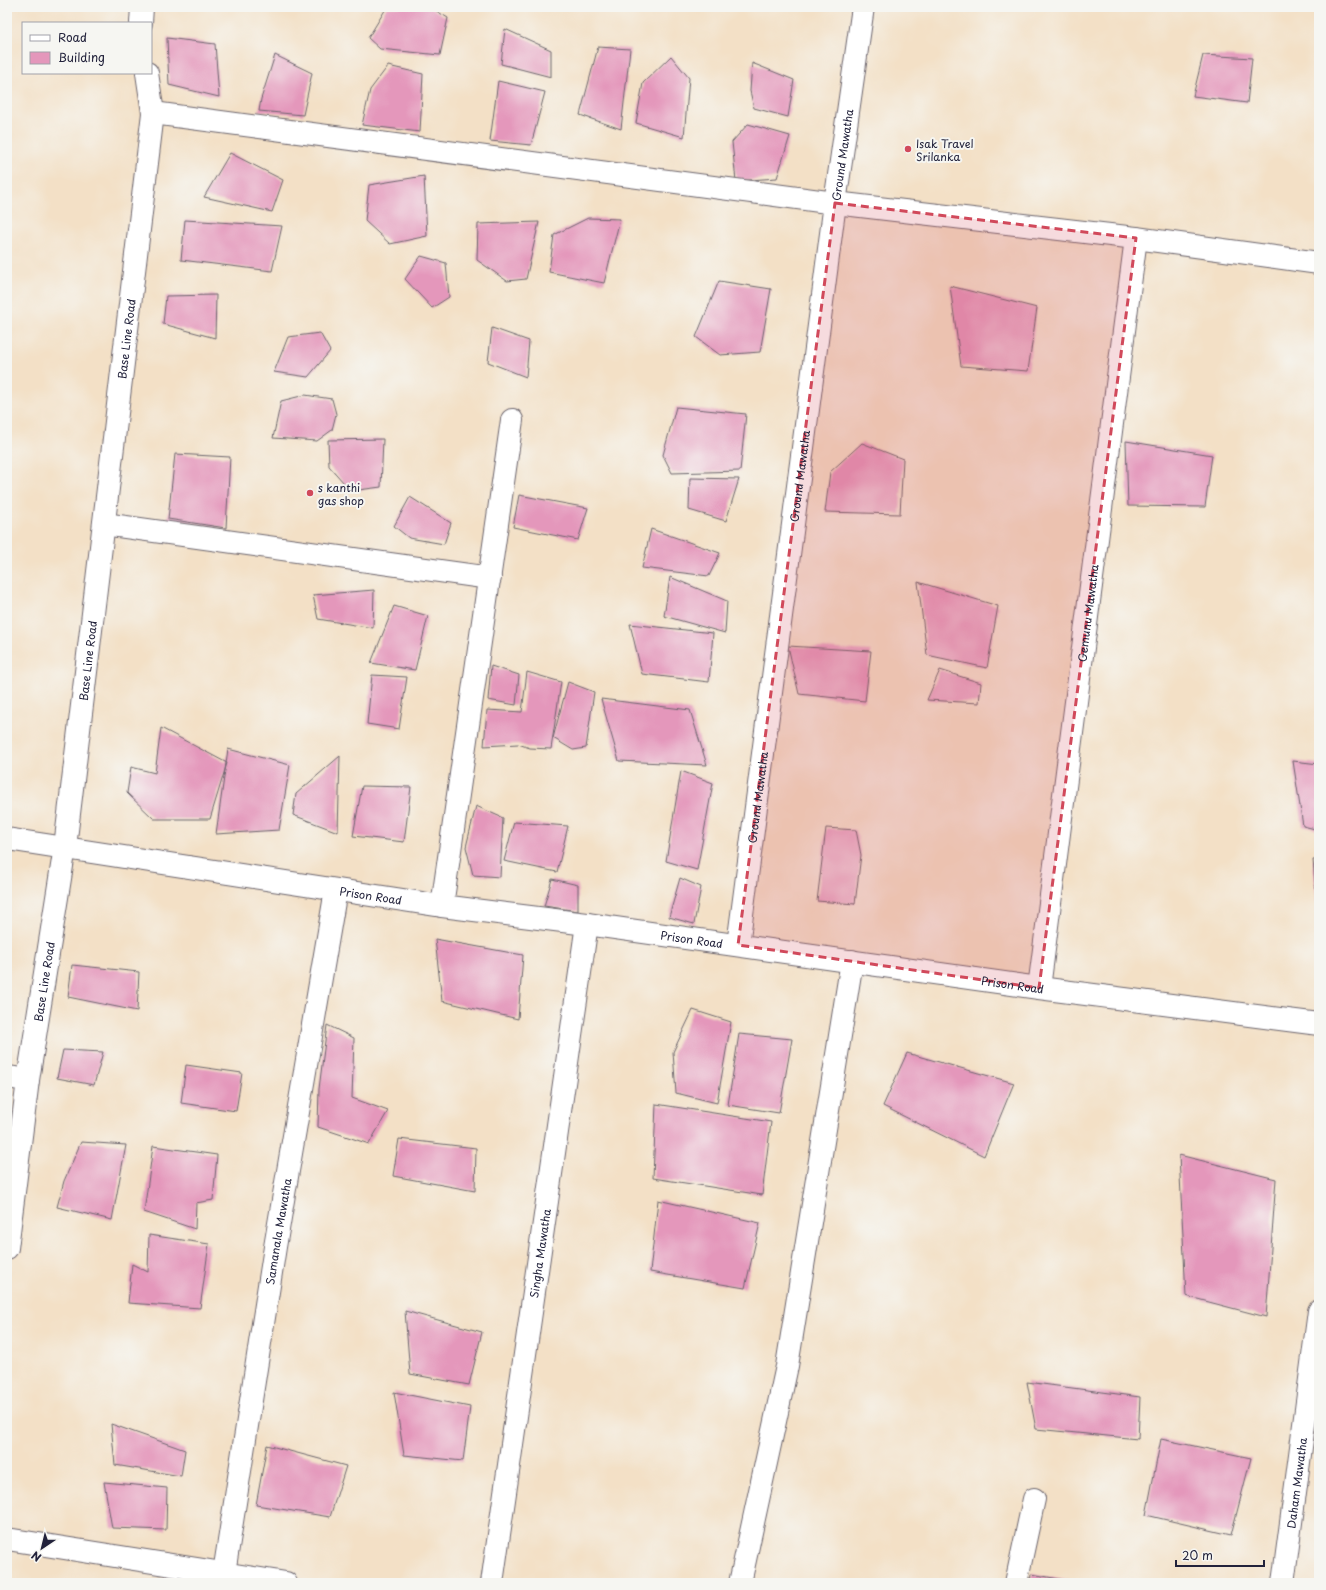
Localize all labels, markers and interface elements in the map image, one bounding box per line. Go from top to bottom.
legend [22,22,152,74]
text: Road [58,28,87,46]
text: Building [58,48,105,66]
street label: Ground Mawatha [827,108,857,202]
place label: Isak Travel Srilanka [916,135,974,165]
marker: Isak Travel Srilanka [903,144,913,154]
street label: Base Line Road [113,298,139,380]
street label: Ground Mawatha [785,429,814,523]
place label: s kanthi gas shop [318,479,364,509]
marker: s kanthi gas shop [305,488,315,498]
street label: Gemunu Mawatha [1073,563,1102,663]
street label: Base Line Road [74,620,101,702]
street label: Ground Mawatha [743,750,772,844]
street label: Prison Road [338,882,403,908]
street label: Prison Road [659,926,724,952]
street label: Base Line Road [29,940,58,1023]
street label: Prison Road [980,971,1045,997]
street label: Samanala Mawatha [261,1176,295,1286]
street label: Singha Mawatha [525,1207,554,1299]
street label: Daham Mawatha [1282,1436,1311,1529]
north arrow [22,1528,62,1568]
scale bar [1176,1542,1264,1568]
text: 20 m [1182,1546,1213,1564]
text: N [27,1547,44,1566]

